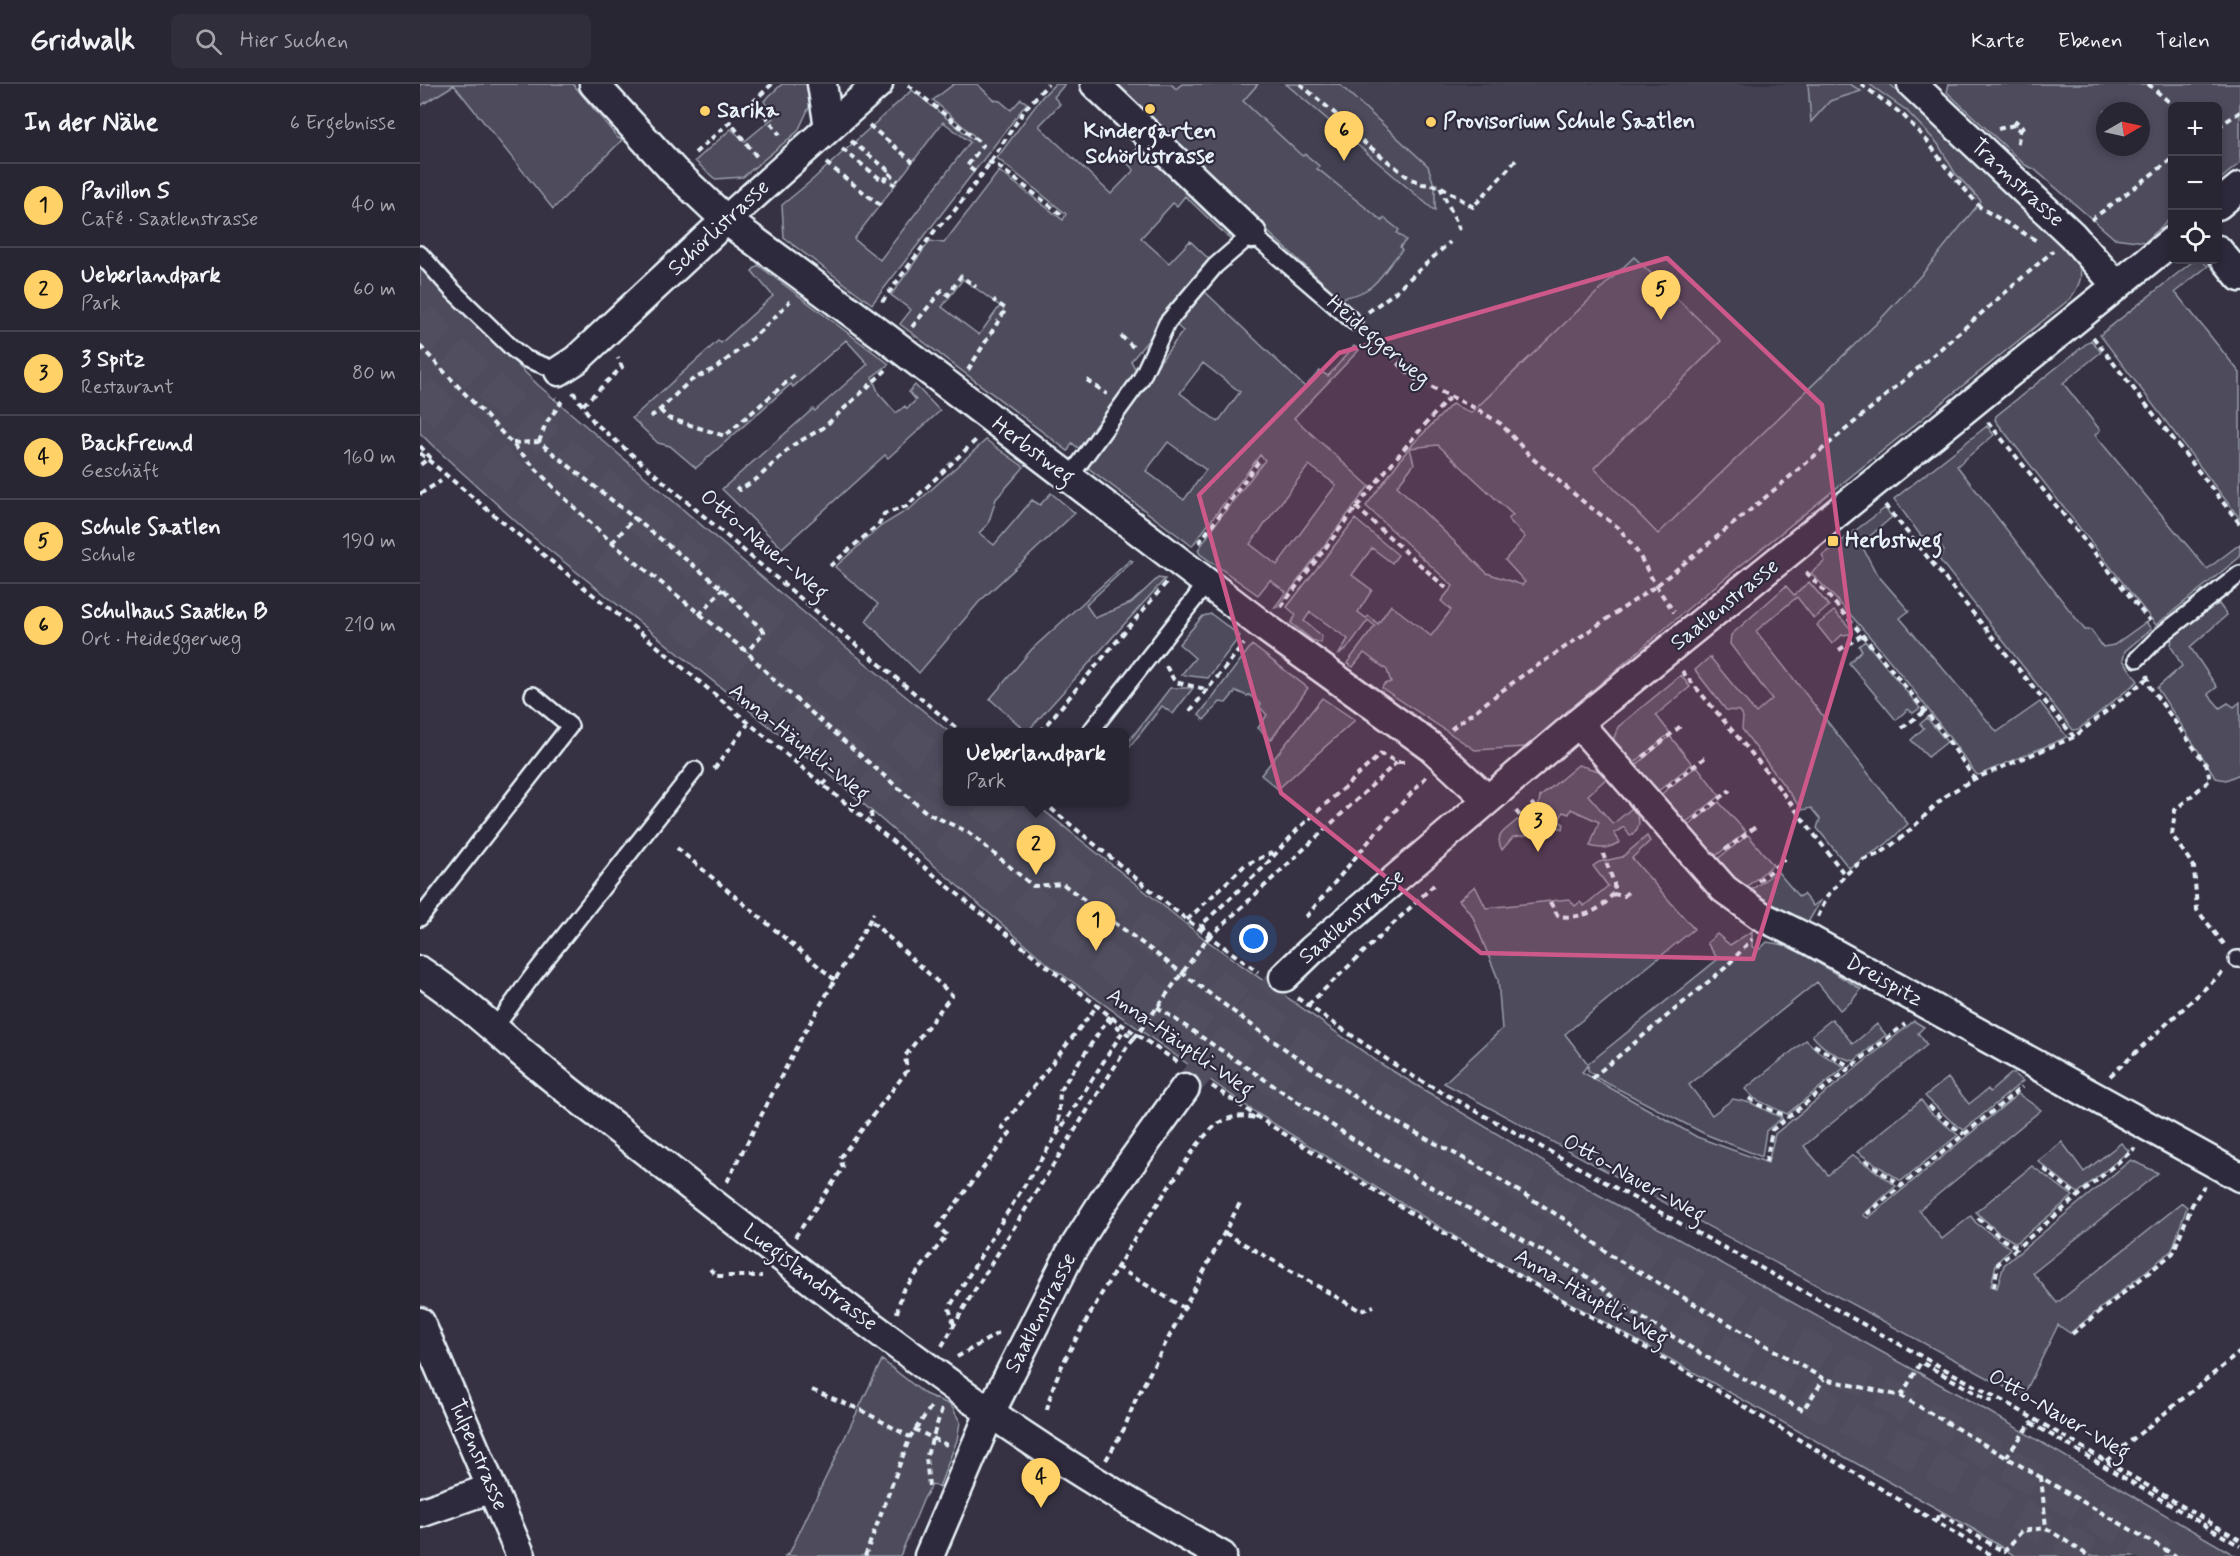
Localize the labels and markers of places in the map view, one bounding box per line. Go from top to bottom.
place label: Sarika [717,97,780,125]
marker: Kindergarten Schörlistrasse [1143,102,1157,116]
marker: Sarika [698,104,712,118]
place label: Provisorium Schule Saatlen [1443,108,1695,136]
pin: 6 [1324,112,1364,161]
marker: Provisorium Schule Saatlen [1424,115,1438,129]
place label: Kindergarten Schörlistrasse [1083,118,1217,171]
pin: 5 [1642,270,1680,320]
place label: Herbstweg [1845,527,1942,559]
marker: Herbstweg [1826,534,1840,548]
pin: 3 [1518,802,1558,852]
pin: 2 [1016,826,1056,875]
pin: 1 [1076,902,1116,951]
pin: 4 [1022,1458,1060,1508]

